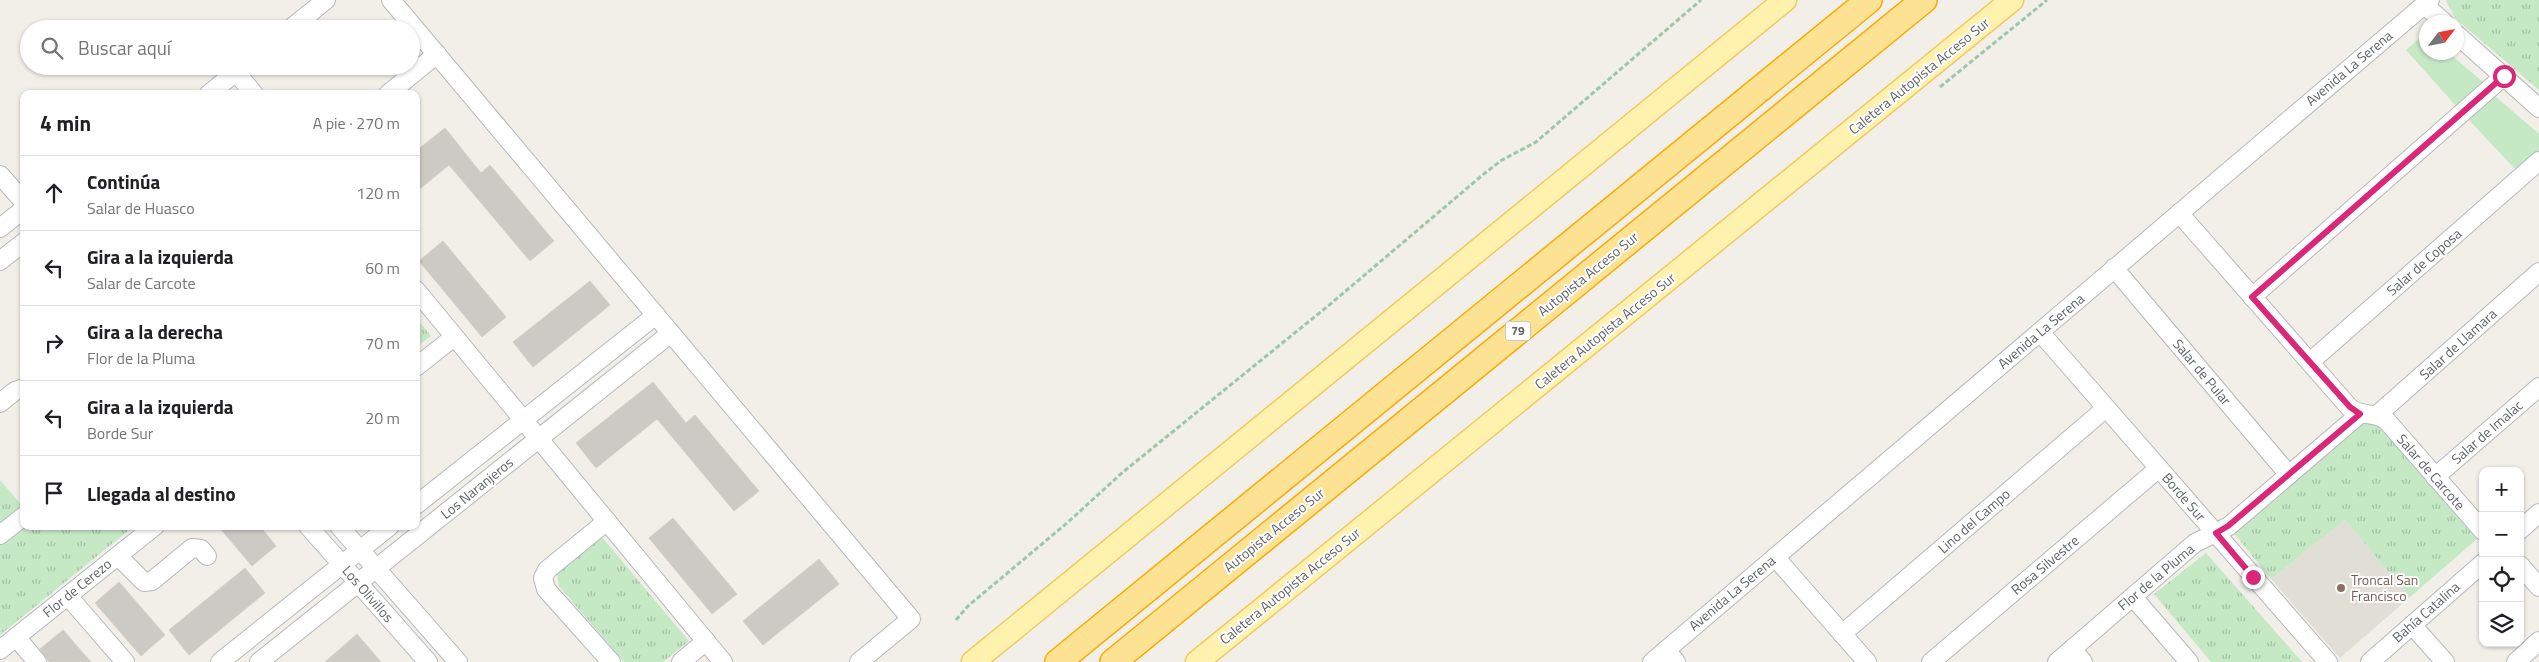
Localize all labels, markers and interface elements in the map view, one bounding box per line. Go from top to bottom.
street label: Caletera Autopista Acceso Sur [1844,12,1994,139]
north arrow [2419,15,2464,60]
search box [20,20,420,75]
street label: Avenida La Serena [2301,25,2397,110]
text: Buscar aquí [78,33,171,62]
icon: search [38,34,66,62]
route start [2493,65,2516,88]
text: 4 min [40,107,91,139]
text: A pie · 270 m [313,111,400,135]
text: Continúa [87,167,160,196]
icon: ahead [40,179,68,207]
text: 120 m [356,181,400,205]
text: Salar de Huasco [87,196,195,220]
street label: Salar de Coposa [2382,223,2466,300]
street label: Autopista Acceso Sur [1533,226,1643,321]
text: Gira a la izquierda [87,242,234,271]
icon: left [40,254,68,282]
text: 60 m [365,256,400,280]
street label: Caletera Autopista Acceso Sur [1530,267,1680,394]
text: Salar de Carcote [87,271,196,295]
street label: Avenida La Serena [1993,288,2089,373]
street label: Salar de Llamara [2414,303,2501,384]
text: Gira a la derecha [87,317,223,346]
road number: 79 [1506,322,1530,341]
icon: right [40,329,68,357]
text: 70 m [365,331,400,355]
street label: Salar de Pular [2168,334,2237,410]
text: Flor de la Pluma [87,346,195,370]
text: Gira a la izquierda [87,392,234,421]
street label: Salar de Imalac [2446,395,2527,469]
icon: left [40,404,68,432]
text: 20 m [365,406,400,430]
text: Borde Sur [87,421,153,445]
street label: Salar de Carcote [2392,429,2470,514]
street label: Los Naranjeros [436,452,518,524]
map controls [2479,467,2524,647]
button: + [2479,467,2524,512]
street label: Borde Sur [2157,468,2211,526]
icon: arrive [40,479,68,507]
text: Llegada al destino [87,479,236,508]
street label: Autopista Acceso Sur [1219,482,1329,577]
street label: Lino del Campo [1933,483,2014,558]
button: − [2479,512,2524,557]
street label: Caletera Autopista Acceso Sur [1215,522,1365,649]
street label: Rosa Silvestre [2006,530,2083,599]
street label: Flor de la Pluma [2113,538,2199,615]
street label: Avenida La Serena [1684,550,1780,635]
street label: Flor de Cerezo [38,553,116,622]
button: locate [2479,557,2524,602]
street label: Los Olivillos [338,561,399,627]
route end [2242,566,2265,589]
place label: Troncal San Francisco [2351,569,2418,606]
street label: Bahía Catalina [2387,576,2464,647]
marker: Troncal San Francisco [2335,582,2347,594]
button: layers [2479,602,2524,647]

